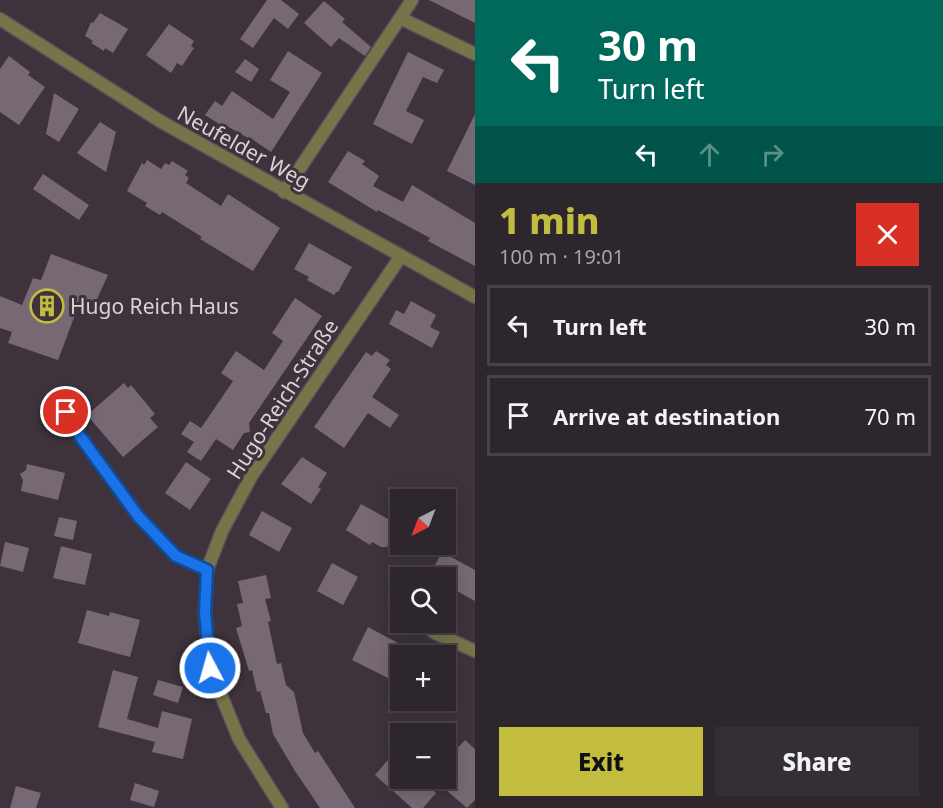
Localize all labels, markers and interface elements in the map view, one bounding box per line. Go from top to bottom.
text: 30 m [598,16,698,73]
icon: left [499,24,577,102]
text: Turn left [598,70,704,107]
street label: Neufelder Weg [172,99,316,195]
icon: left [630,138,663,171]
icon: ahead [693,138,726,171]
icon: right [756,138,789,171]
text: 1 min [499,196,600,245]
button: close [856,203,919,266]
text: 100 m · 19:01 [499,243,624,270]
building icon: Hugo Reich Haus [29,288,65,324]
place label: Hugo Reich Haus [70,292,239,320]
icon: left [502,309,535,342]
text: Turn left [553,311,647,341]
text: 30 m [865,311,916,341]
street label: Hugo-Reich-Straße [220,314,344,484]
pin [40,386,91,437]
icon: arrive [49,395,82,428]
icon: arrive [502,399,535,432]
text: Arrive at destination [553,401,780,431]
text: 70 m [865,401,916,431]
north arrow [390,489,456,555]
map controls [390,489,456,789]
button: search [390,567,456,633]
position arrow [178,636,242,700]
button: + [390,645,456,711]
button: − [390,723,456,789]
button: Exit [499,727,703,796]
button: Share [715,727,919,796]

